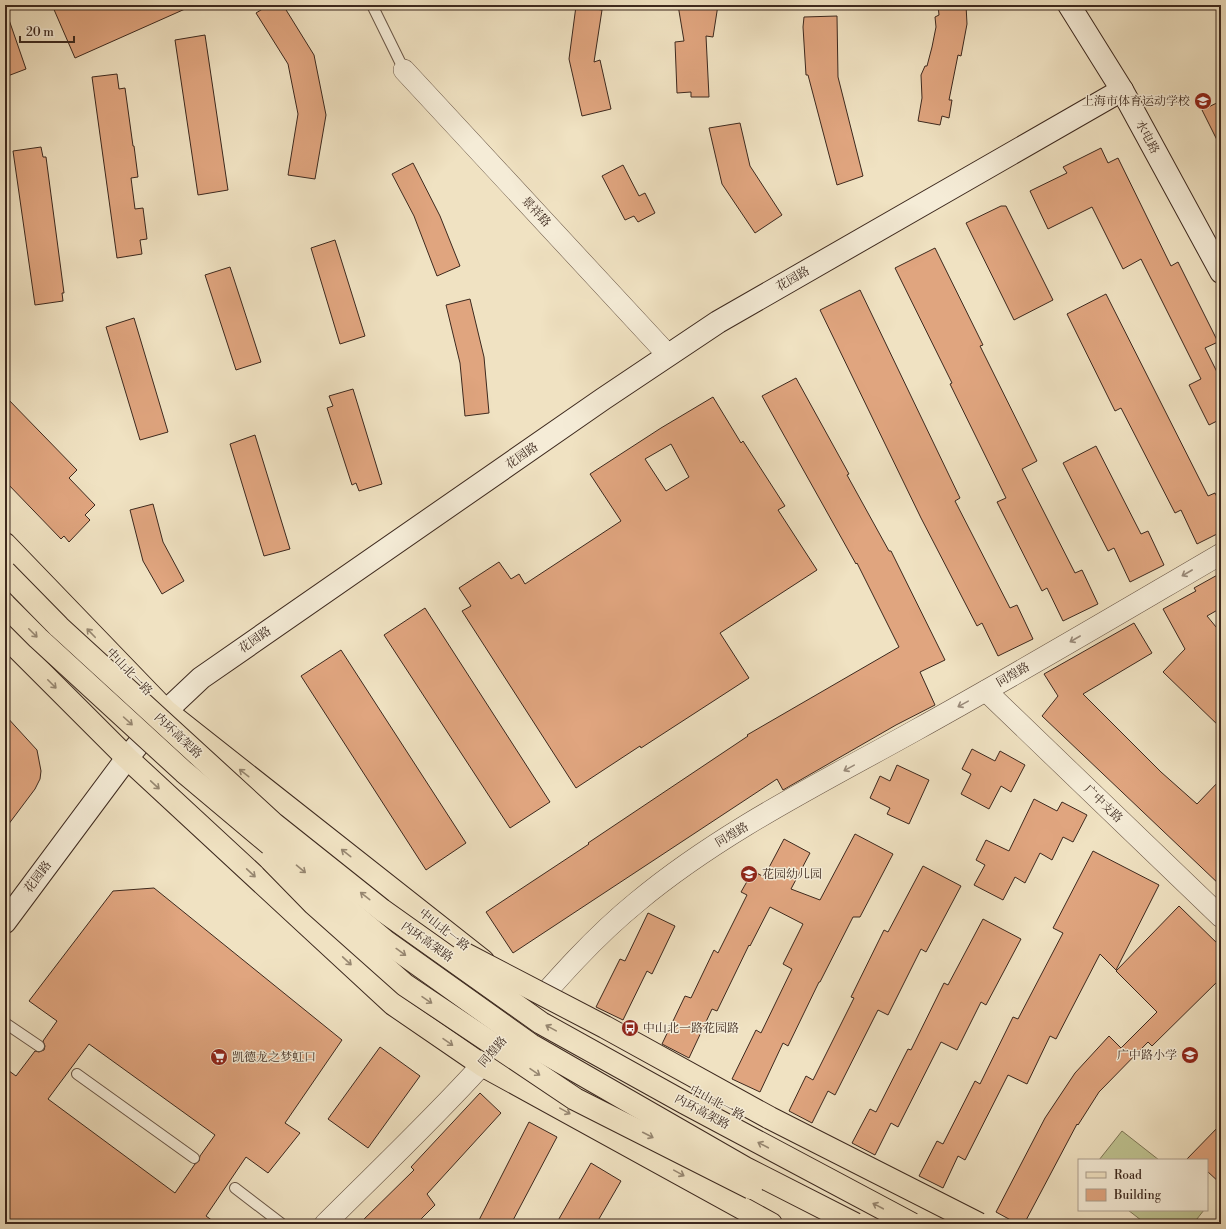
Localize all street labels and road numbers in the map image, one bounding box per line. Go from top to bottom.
street label: 水电路 [1132,118,1162,156]
street label: 景祥路 [518,194,554,230]
street label: 花园路 [774,264,812,294]
street label: 花园路 [503,440,541,472]
street label: 花园路 [236,624,274,656]
street label: 中山北一路 [103,645,155,699]
street label: 同煌路 [994,660,1032,690]
street label: 内环高架路 [151,710,205,762]
street label: 广中支路 [1081,782,1125,826]
street label: 同煌路 [713,819,751,851]
street label: 花园路 [21,858,55,896]
street label: 中山北一路 [416,906,472,954]
street label: 内环高架路 [398,919,456,965]
street label: 同煌路 [476,1033,510,1071]
street label: 中山北一路 [687,1082,747,1124]
street label: 内环高架路 [672,1091,732,1133]

